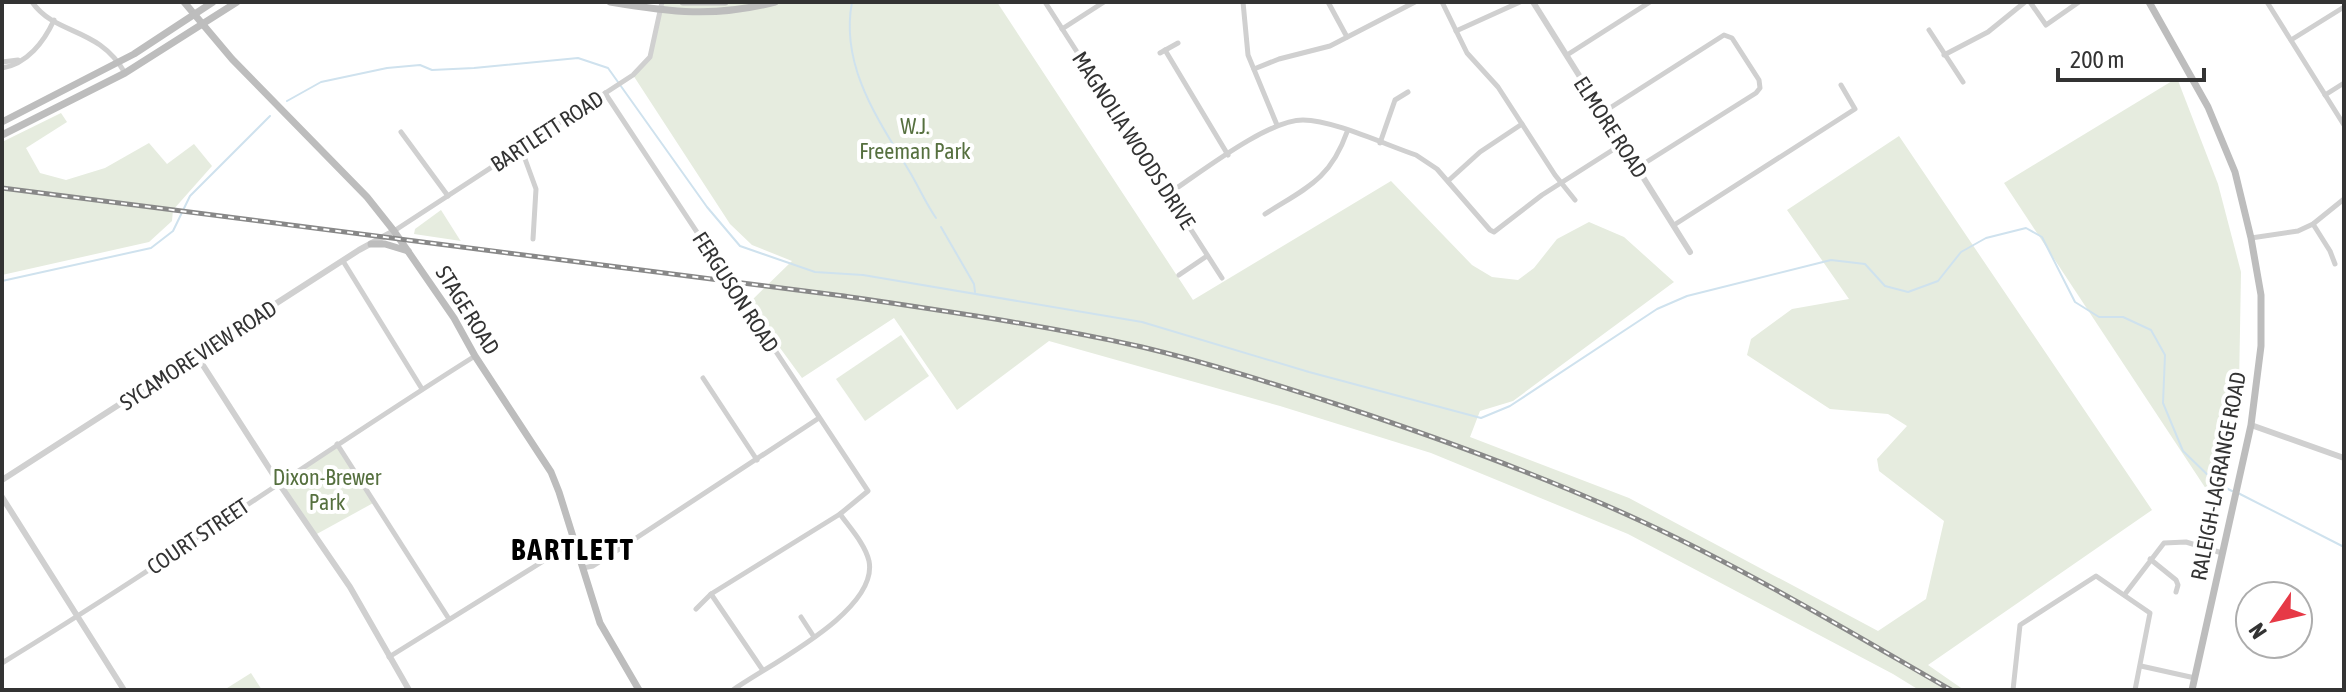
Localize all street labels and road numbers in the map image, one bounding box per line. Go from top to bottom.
street label: MAGNOLIA WOODS DRIVE [1067,47,1201,234]
street label: ELMORE ROAD [1569,71,1653,183]
street label: BARTLETT ROAD [486,85,608,177]
street label: FERGUSON ROAD [687,227,785,357]
street label: STAGE ROAD [431,261,505,359]
street label: SYCAMORE VIEW ROAD [115,295,281,415]
street label: RALEIGH-LAGRANGE ROAD [2185,370,2251,582]
street label: COURT STREET [142,492,254,580]

